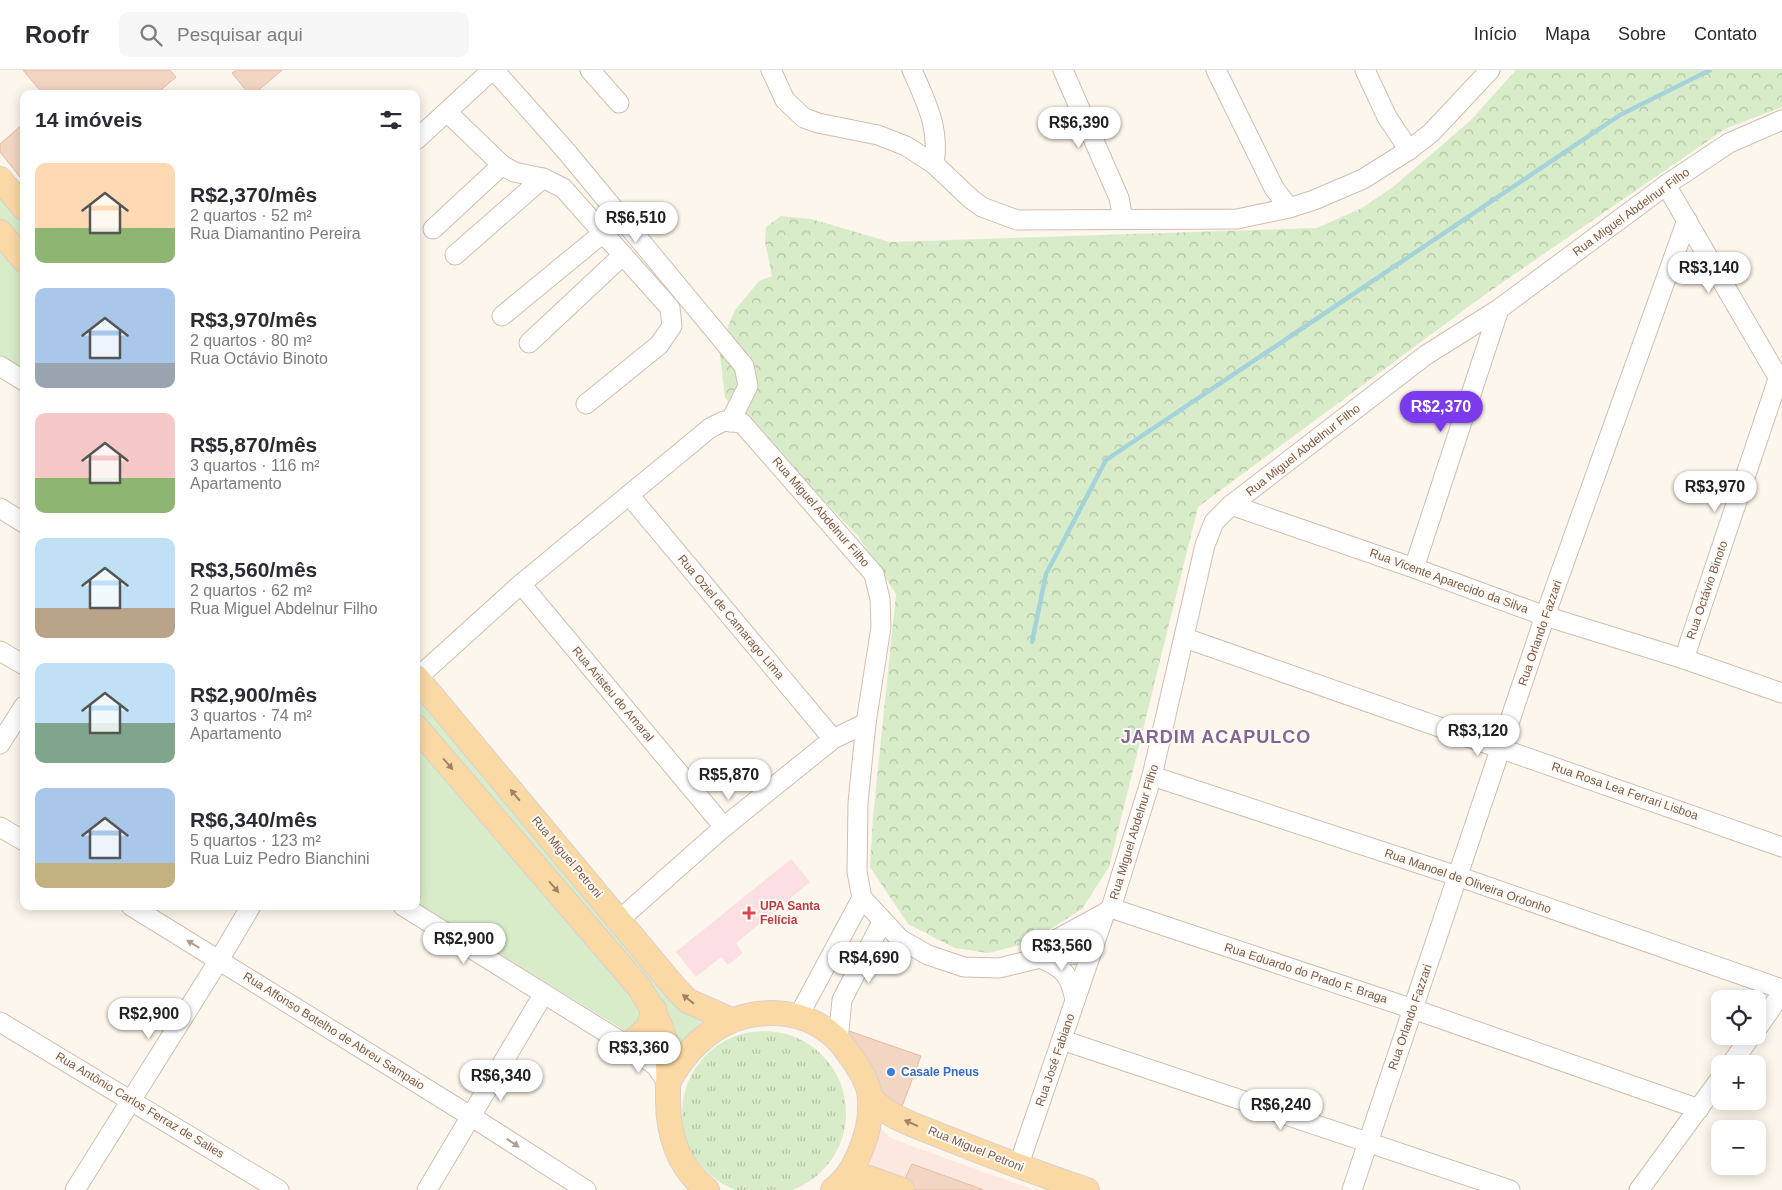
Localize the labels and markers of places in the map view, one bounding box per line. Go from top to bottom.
pin: R$6,390 [1033,106,1125,149]
pin: R$6,510 [590,202,682,244]
pin: R$3,140 [1663,252,1755,294]
pin: R$2,370 [1395,390,1487,433]
pin: R$3,970 [1669,470,1761,513]
pin: R$3,120 [1432,714,1524,757]
pin: R$5,870 [683,758,775,801]
place label: UPA Santa Felícia [760,899,820,927]
marker: UPA Santa Felícia [742,906,756,920]
pin: R$2,900 [418,922,510,965]
pin: R$3,560 [1016,930,1108,972]
pin: R$4,690 [823,942,915,984]
pin: R$2,900 [103,998,195,1040]
pin: R$3,360 [593,1032,685,1074]
pin: R$6,340 [455,1060,547,1102]
place label: Casale Pneus [901,1065,979,1079]
marker: Casale Pneus [885,1066,897,1078]
pin: R$6,240 [1235,1088,1327,1131]

